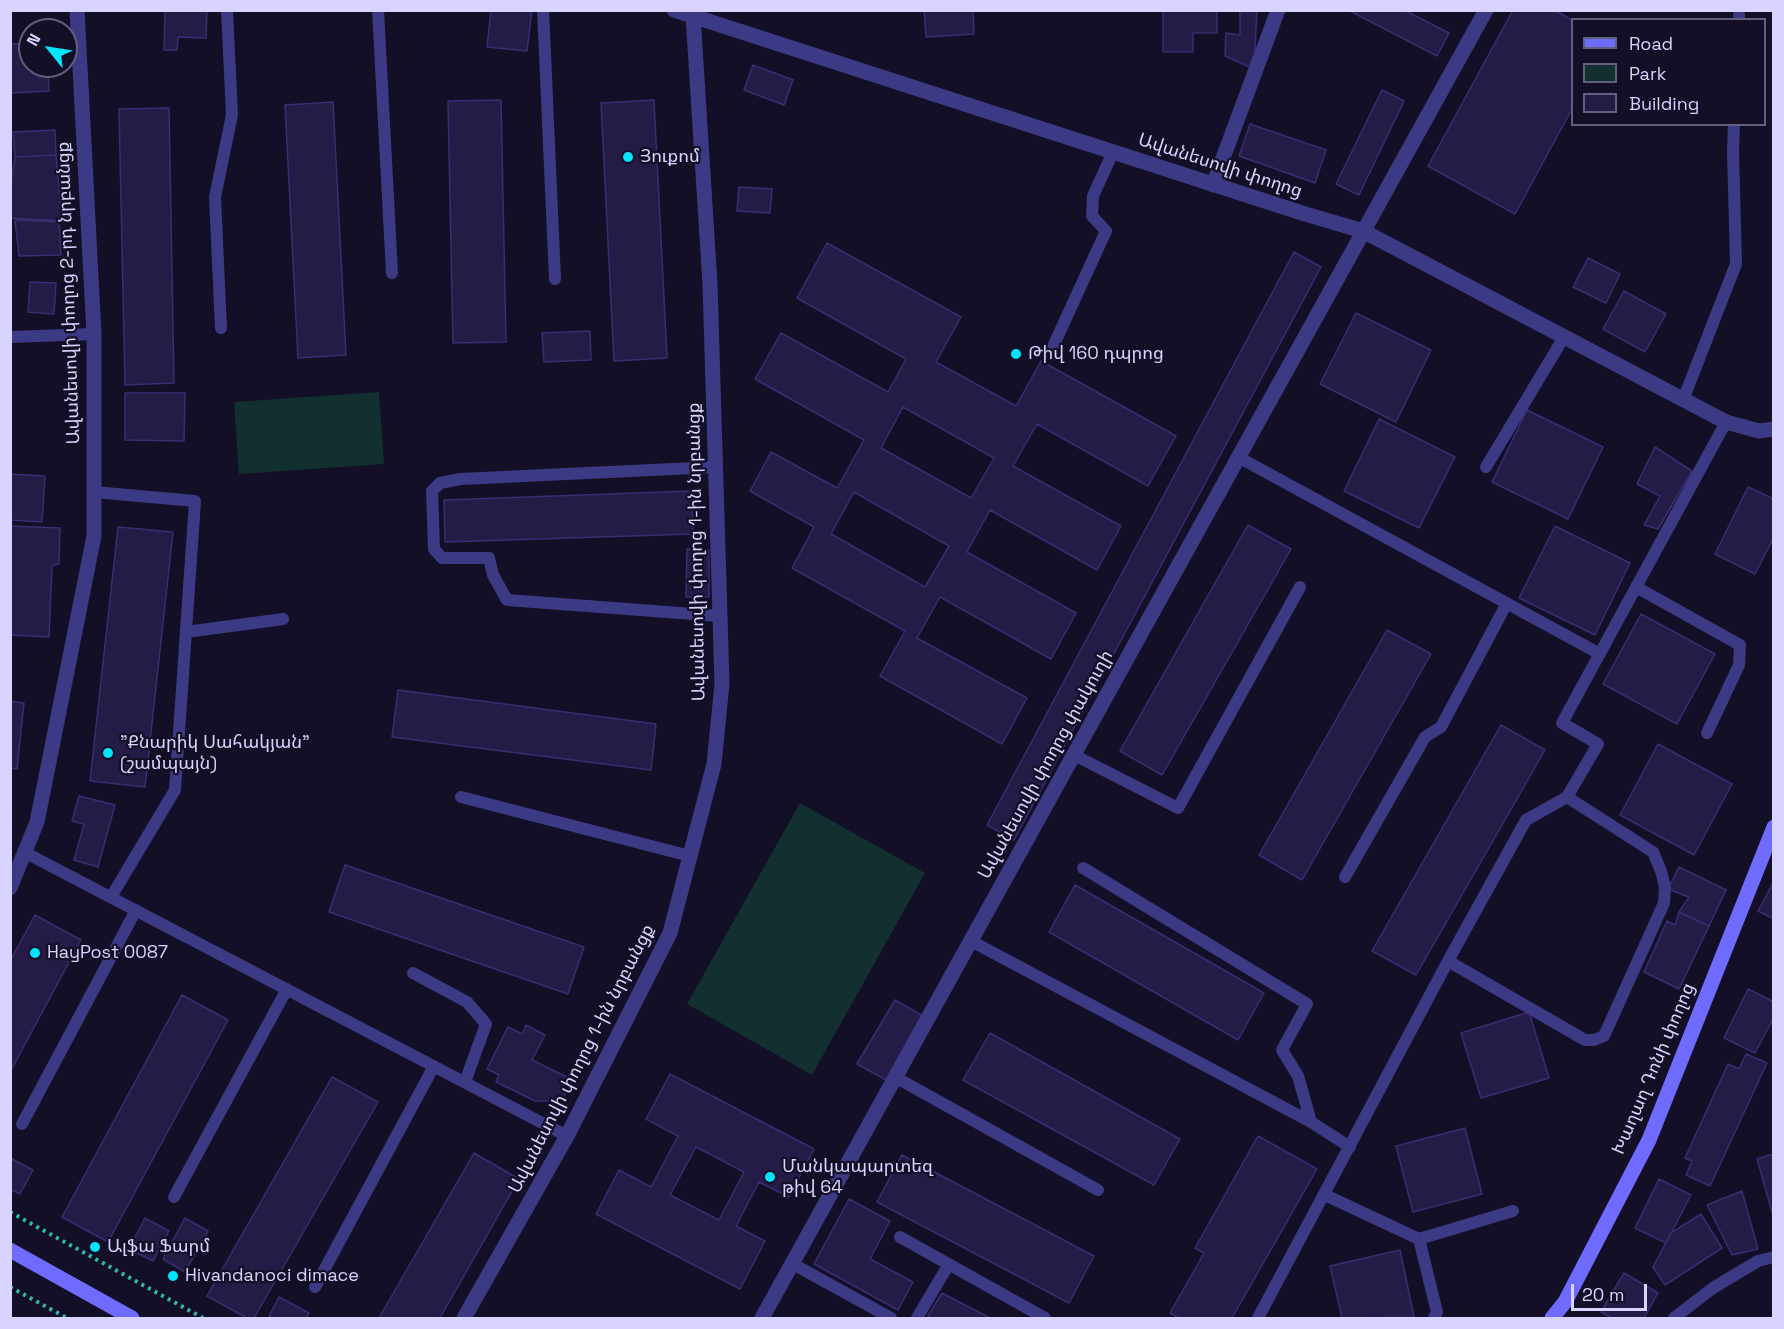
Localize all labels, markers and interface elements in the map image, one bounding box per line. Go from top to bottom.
north arrow [18,18,78,78]
legend [1571,18,1766,126]
text: N [22,30,45,50]
text: Road [1629,32,1673,55]
text: Park [1629,62,1666,85]
text: Building [1629,92,1699,115]
street label: Ավանեսովի փողոց [1135,129,1305,203]
street label: Ավանեսովի փողոց 2-րդ նրբանցք [53,141,85,445]
place label: Յուքոմ [640,146,700,168]
marker: Յուքոմ [621,150,635,164]
place label: Թիվ 160 դպրոց [1028,343,1164,365]
marker: Թիվ 160 դպրոց [1009,347,1023,361]
street label: Ավանեսովի փողոց 1-ին նրբանցք [684,402,710,702]
street label: Ավանեսովի փողոց փակուղի [974,647,1118,883]
place label: "Քնարիկ Սահակյան" (շամպայն) [120,732,310,774]
marker: "Քնարիկ Սահակյան" (շամպայն) [101,746,115,760]
street label: Ավանեսովի փողոց 1-ին նրբանցք [505,921,659,1197]
place label: HayPost 0087 [47,942,168,964]
marker: HayPost 0087 [28,946,42,960]
street label: Խաղաղ Դոնի փողոց [1608,980,1700,1158]
place label: Մանկապարտեզ թիվ 64 [782,1156,933,1198]
marker: Մանկապարտեզ թիվ 64 [763,1170,777,1184]
place label: Ալֆա Ֆարմ [107,1236,210,1258]
marker: Ալֆա Ֆարմ [88,1240,102,1254]
place label: Hivandanoci dimace [185,1265,359,1287]
marker: Hivandanoci dimace [166,1269,180,1283]
scale bar [1574,1272,1650,1310]
text: 20 m [1582,1283,1625,1306]

